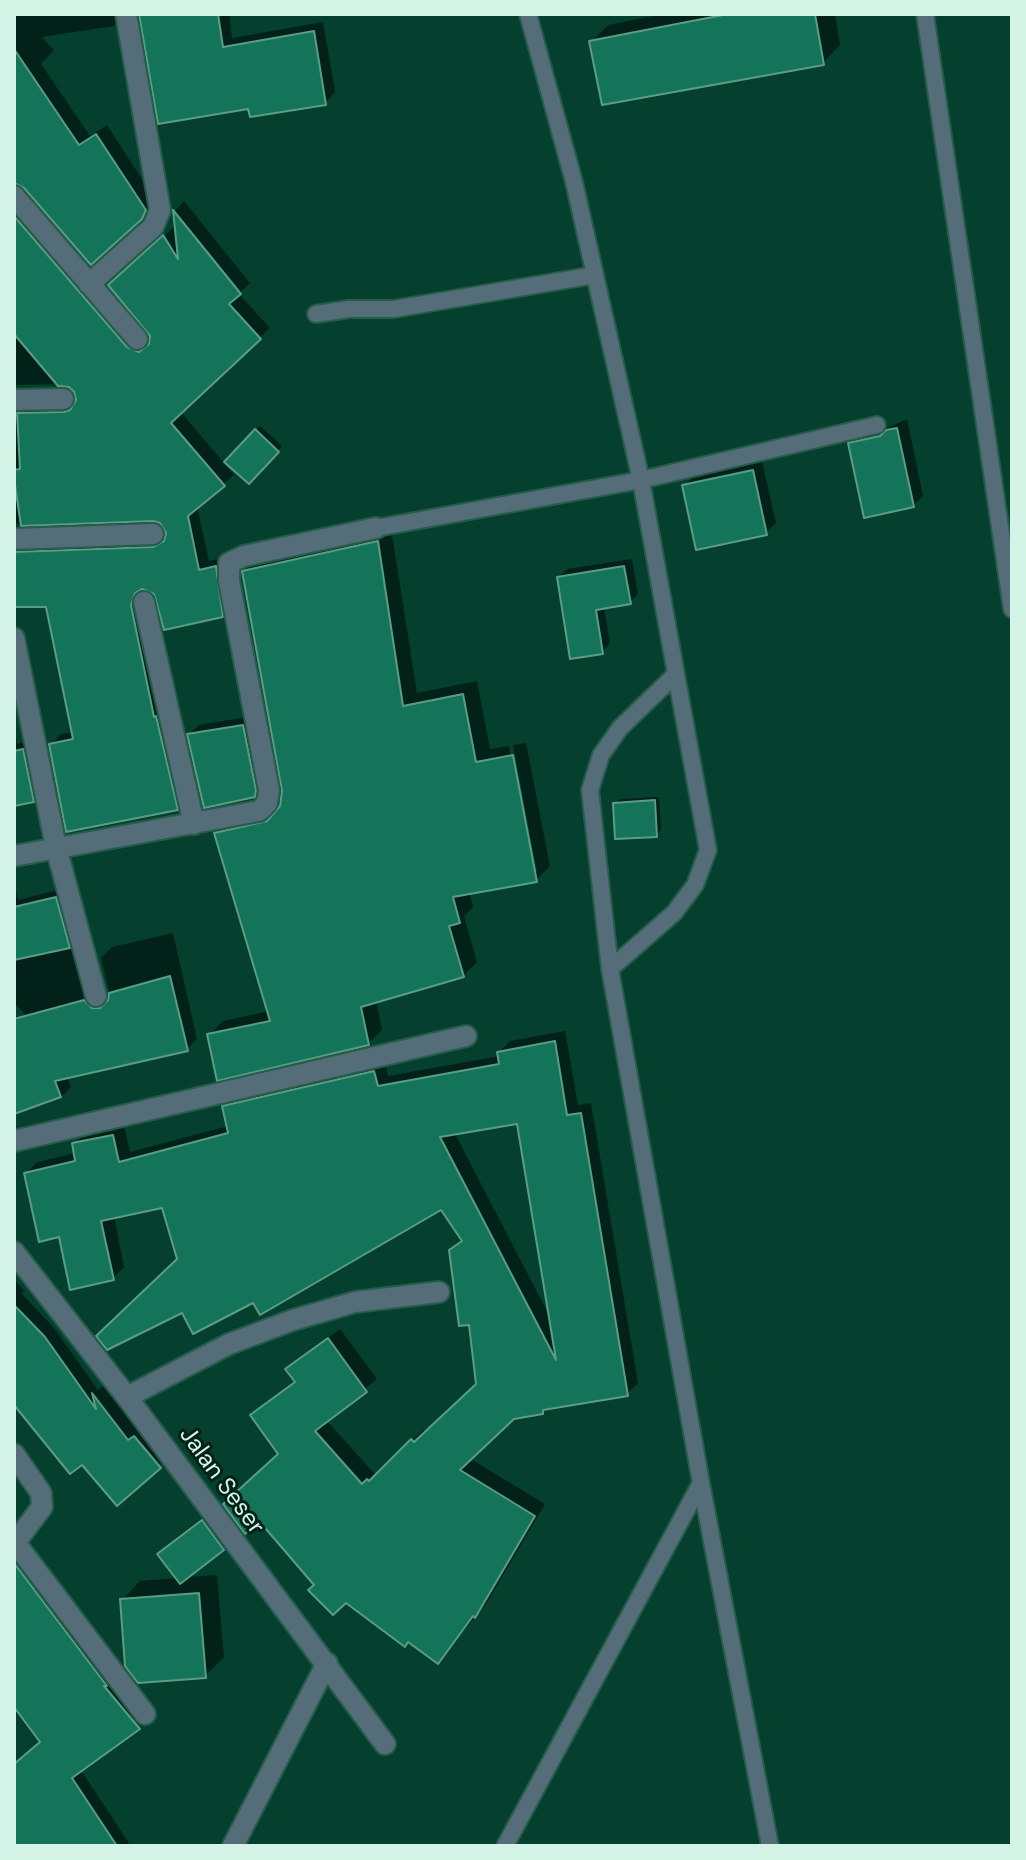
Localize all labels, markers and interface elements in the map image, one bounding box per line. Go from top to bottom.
street label: Jalan Seser [172,1422,270,1540]

